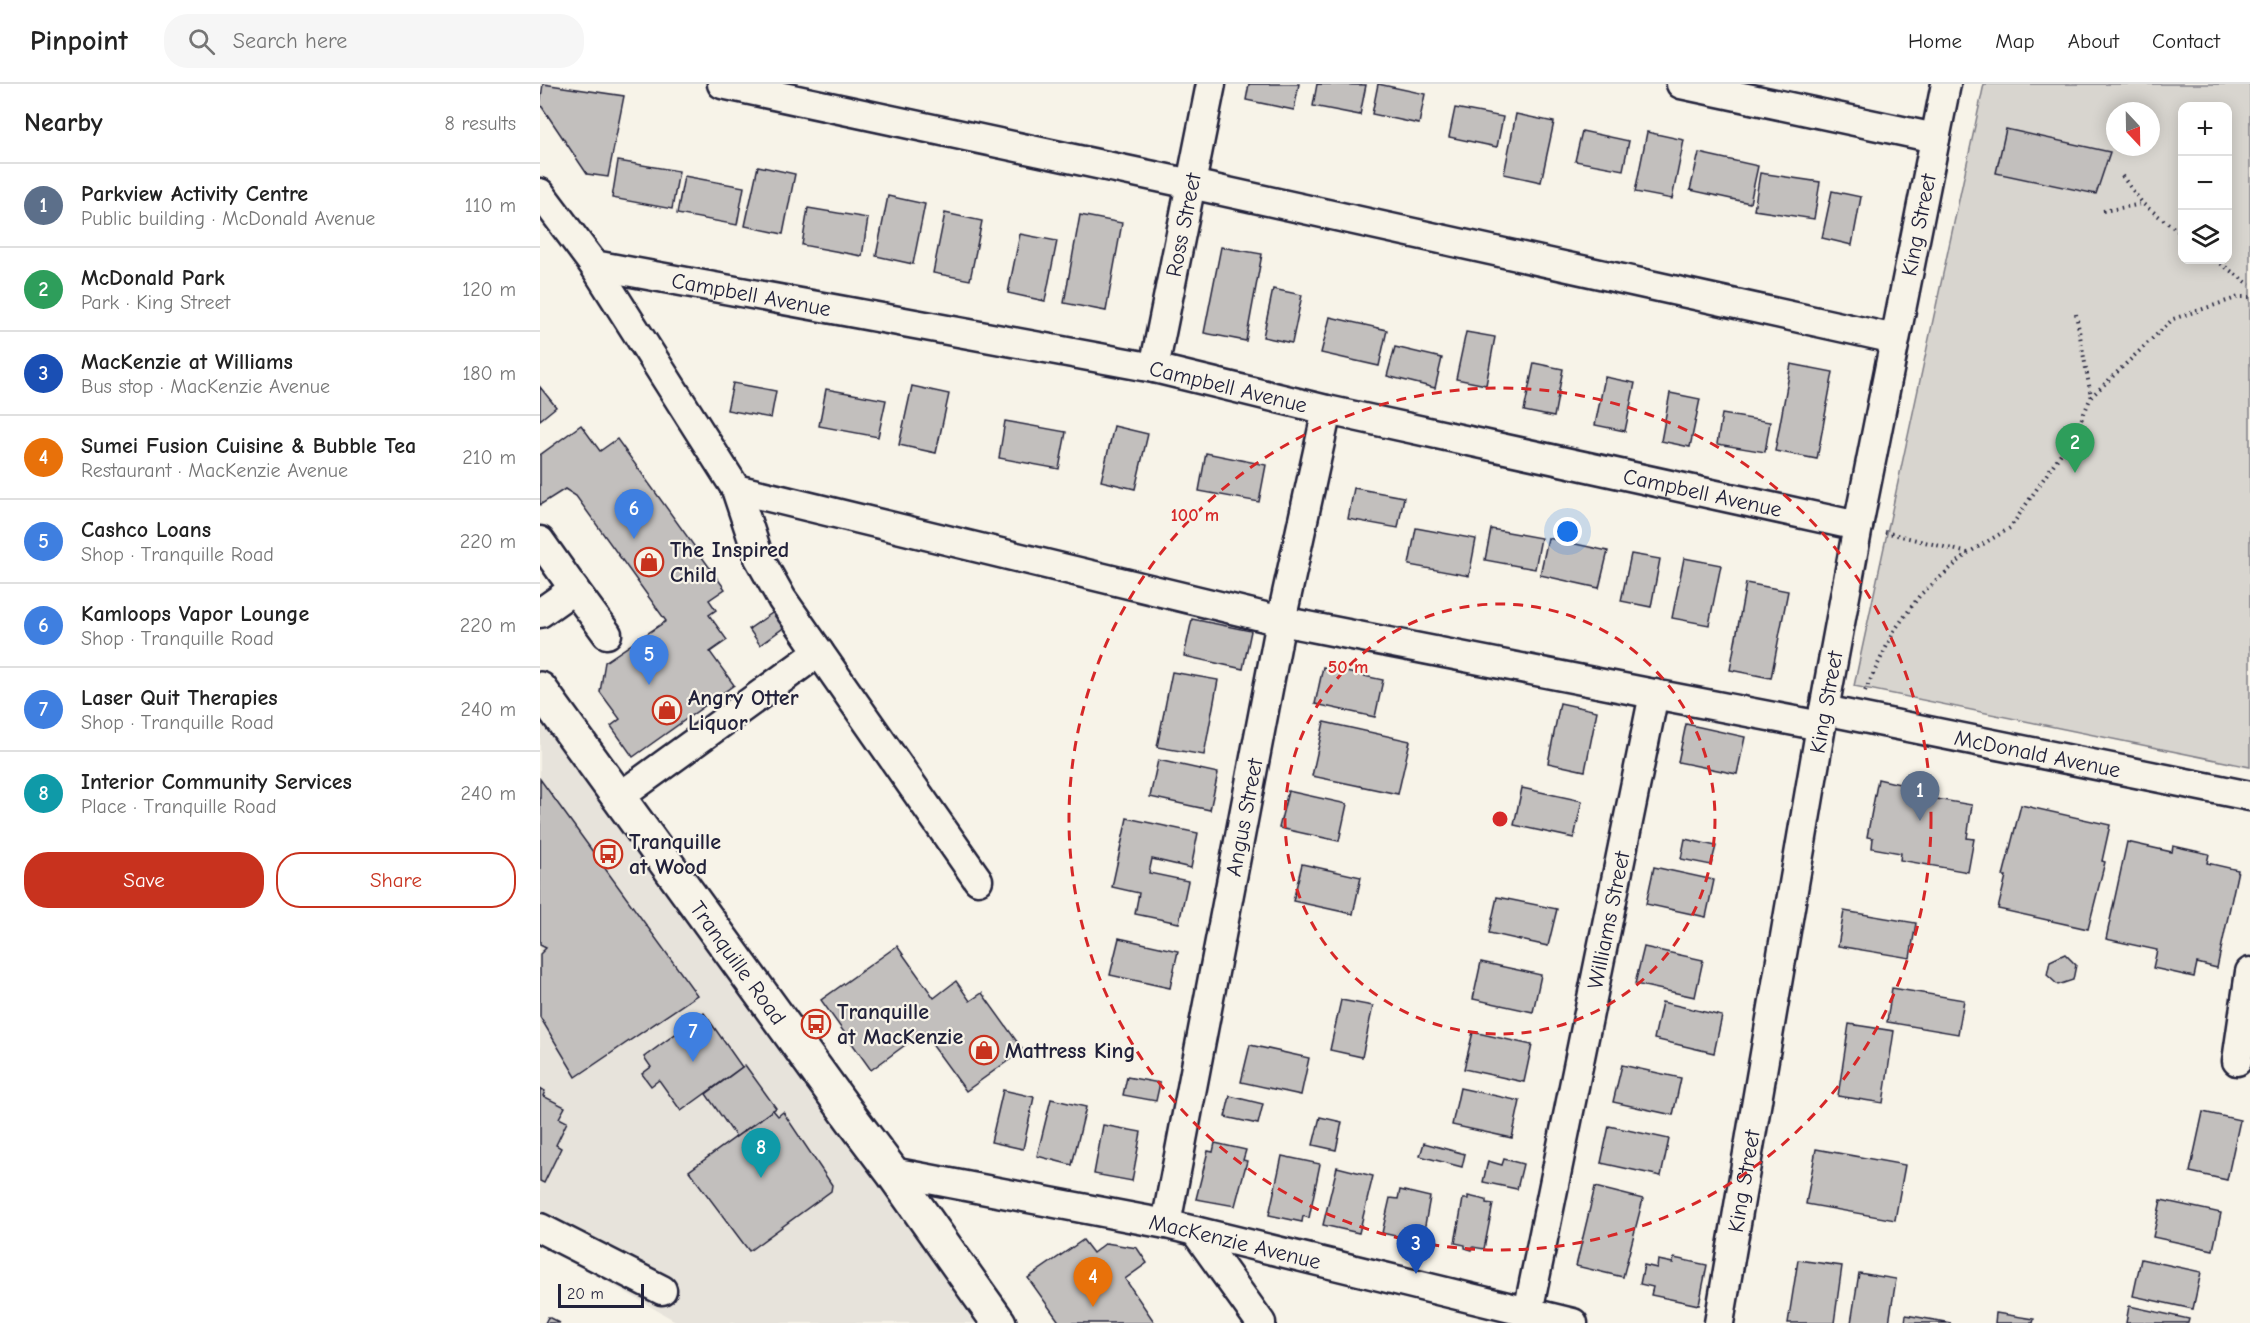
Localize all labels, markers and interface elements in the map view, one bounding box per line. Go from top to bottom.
search box [164,14,584,68]
text: Pinpoint [30,25,128,57]
icon: search [185,25,218,58]
text: Search here [233,28,347,54]
text: Home [1908,29,1962,53]
text: Map [1995,29,2035,53]
text: About [2068,29,2119,53]
text: Contact [2152,29,2220,53]
north arrow [2106,102,2160,156]
map controls [2178,102,2232,264]
button: + [2178,102,2232,156]
text: Nearby [24,108,103,138]
text: 8 results [444,112,516,135]
button: − [2178,156,2232,210]
street label: Ross Street [1161,170,1207,279]
street label: King Street [1896,171,1942,279]
text: Parkview Activity Centre [81,181,308,207]
text: 1 [40,194,47,217]
text: 110 m [465,194,516,217]
text: Public building · McDonald Avenue [81,207,375,230]
button: layers [2178,210,2232,264]
text: McDonald Park [81,265,225,291]
street label: Campbell Avenue [669,268,833,322]
text: 2 [39,278,48,301]
text: 120 m [462,278,516,301]
text: Park · King Street [81,291,230,314]
text: MacKenzie at Williams [81,349,293,375]
street label: Campbell Avenue [1147,355,1310,419]
text: 3 [39,362,48,385]
text: 180 m [462,362,516,385]
text: Bus stop · MacKenzie Avenue [81,375,330,398]
pin: 2 [2056,424,2095,473]
text: Sumei Fusion Cuisine & Bubble Tea [81,433,416,459]
text: 4 [39,446,48,469]
text: 210 m [462,446,516,469]
text: Restaurant · MacKenzie Avenue [81,459,348,482]
street label: Campbell Avenue [1621,463,1784,523]
pin: 6 [614,490,653,539]
text: 100 m [1171,505,1219,526]
text: Cashco Loans [81,517,211,543]
your location [1553,517,1582,546]
text: 5 [38,530,49,553]
text: 220 m [460,530,516,553]
place label: The Inspired Child [670,537,789,588]
text: Shop · Tranquille Road [81,543,274,566]
shop icon: The Inspired Child [633,546,665,578]
text: Kamloops Vapor Lounge [81,601,309,627]
text: 6 [38,614,49,637]
text: 220 m [460,614,516,637]
text: Shop · Tranquille Road [81,627,274,650]
pin: 5 [630,636,668,685]
street label: King Street [1805,648,1849,755]
text: 50 m [1328,657,1368,678]
text: Laser Quit Therapies [81,685,278,711]
place label: Angry Otter Liquor [688,685,799,736]
shop icon: Angry Otter Liquor [651,694,683,726]
text: 7 [39,698,48,721]
text: 240 m [461,698,516,721]
text: Shop · Tranquille Road [81,711,274,734]
street label: McDonald Avenue [1952,725,2123,784]
street label: Angus Street [1221,756,1269,879]
text: Interior Community Services [81,769,352,795]
pin: 1 [1900,772,1940,821]
text: 8 [38,782,49,805]
text: 240 m [461,782,516,805]
text: Place · Tranquille Road [81,795,277,818]
centre of rings [1490,809,1510,829]
place label: Tranquille at Wood [629,829,721,880]
bus stop icon: Tranquille at Wood [592,838,624,870]
street label: Williams Street [1582,848,1636,991]
button: Save [24,852,264,908]
button: Share [276,852,516,908]
street label: Tranquille Road [684,896,791,1030]
place label: Tranquille at MacKenzie [837,999,963,1050]
bus stop icon: Tranquille at MacKenzie [800,1008,832,1040]
pin: 7 [674,1012,712,1062]
shop icon: Mattress King [968,1034,1000,1066]
place label: Mattress King [1005,1038,1136,1064]
street label: King Street [1723,1127,1766,1235]
pin: 8 [742,1128,780,1178]
street label: MacKenzie Avenue [1147,1209,1323,1275]
pin: 3 [1396,1224,1436,1274]
pin: 4 [1074,1258,1112,1307]
scale bar [558,1281,644,1308]
text: 20 m [567,1285,604,1303]

